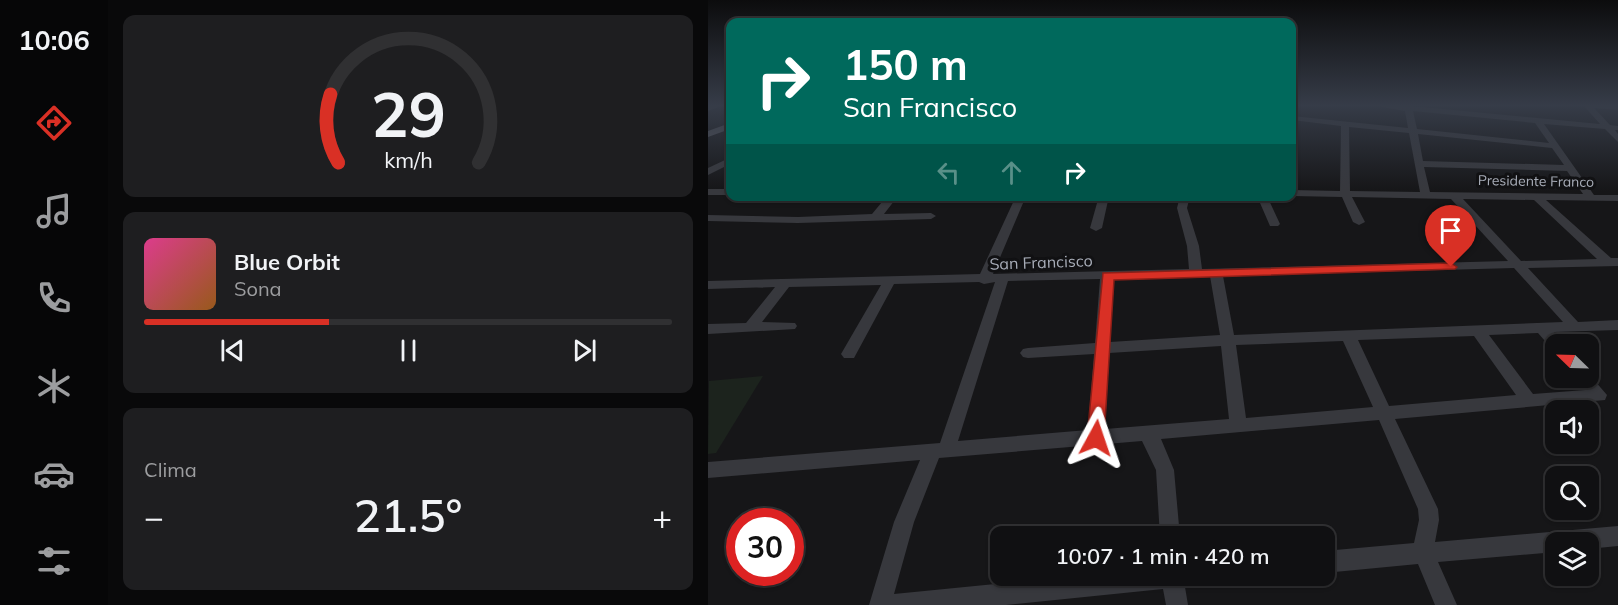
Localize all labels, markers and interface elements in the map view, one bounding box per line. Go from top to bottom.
text: 10:06 [18,23,90,57]
text: 150 m [843,38,968,91]
icon: right [744,42,822,120]
text: 29 [371,74,445,153]
text: San Francisco [843,90,1017,124]
icon: directions [33,102,75,144]
text: km/h [384,146,432,173]
icon: left [932,156,965,189]
icon: ahead [995,156,1028,189]
icon: right [1058,156,1091,189]
street label: Presidente Franco [1478,171,1594,191]
icon: music [33,190,75,232]
pin [1425,205,1476,267]
icon: arrive [1434,214,1467,247]
text: Blue Orbit [234,248,340,276]
street label: San Francisco [989,250,1093,274]
text: Sona [234,276,282,301]
icon: phone [33,277,75,319]
icon: previous [216,334,249,367]
icon: pause [392,334,425,367]
icon: next [568,334,601,367]
north arrow [1545,334,1599,388]
map controls [1545,334,1599,586]
icon: climate [33,365,75,407]
button: sound [1545,400,1599,454]
position arrow [1064,406,1128,470]
icon: car [33,453,75,495]
text: Clima [144,457,197,482]
button: search [1545,466,1599,520]
text: 21.5° [354,487,462,543]
text: − [144,496,164,537]
text: + [652,496,672,537]
speed limit sign: 30 [726,508,804,586]
button: layers [1545,532,1599,586]
icon: filters [33,540,75,582]
text: 10:07 · 1 min · 420 m [1055,542,1270,570]

